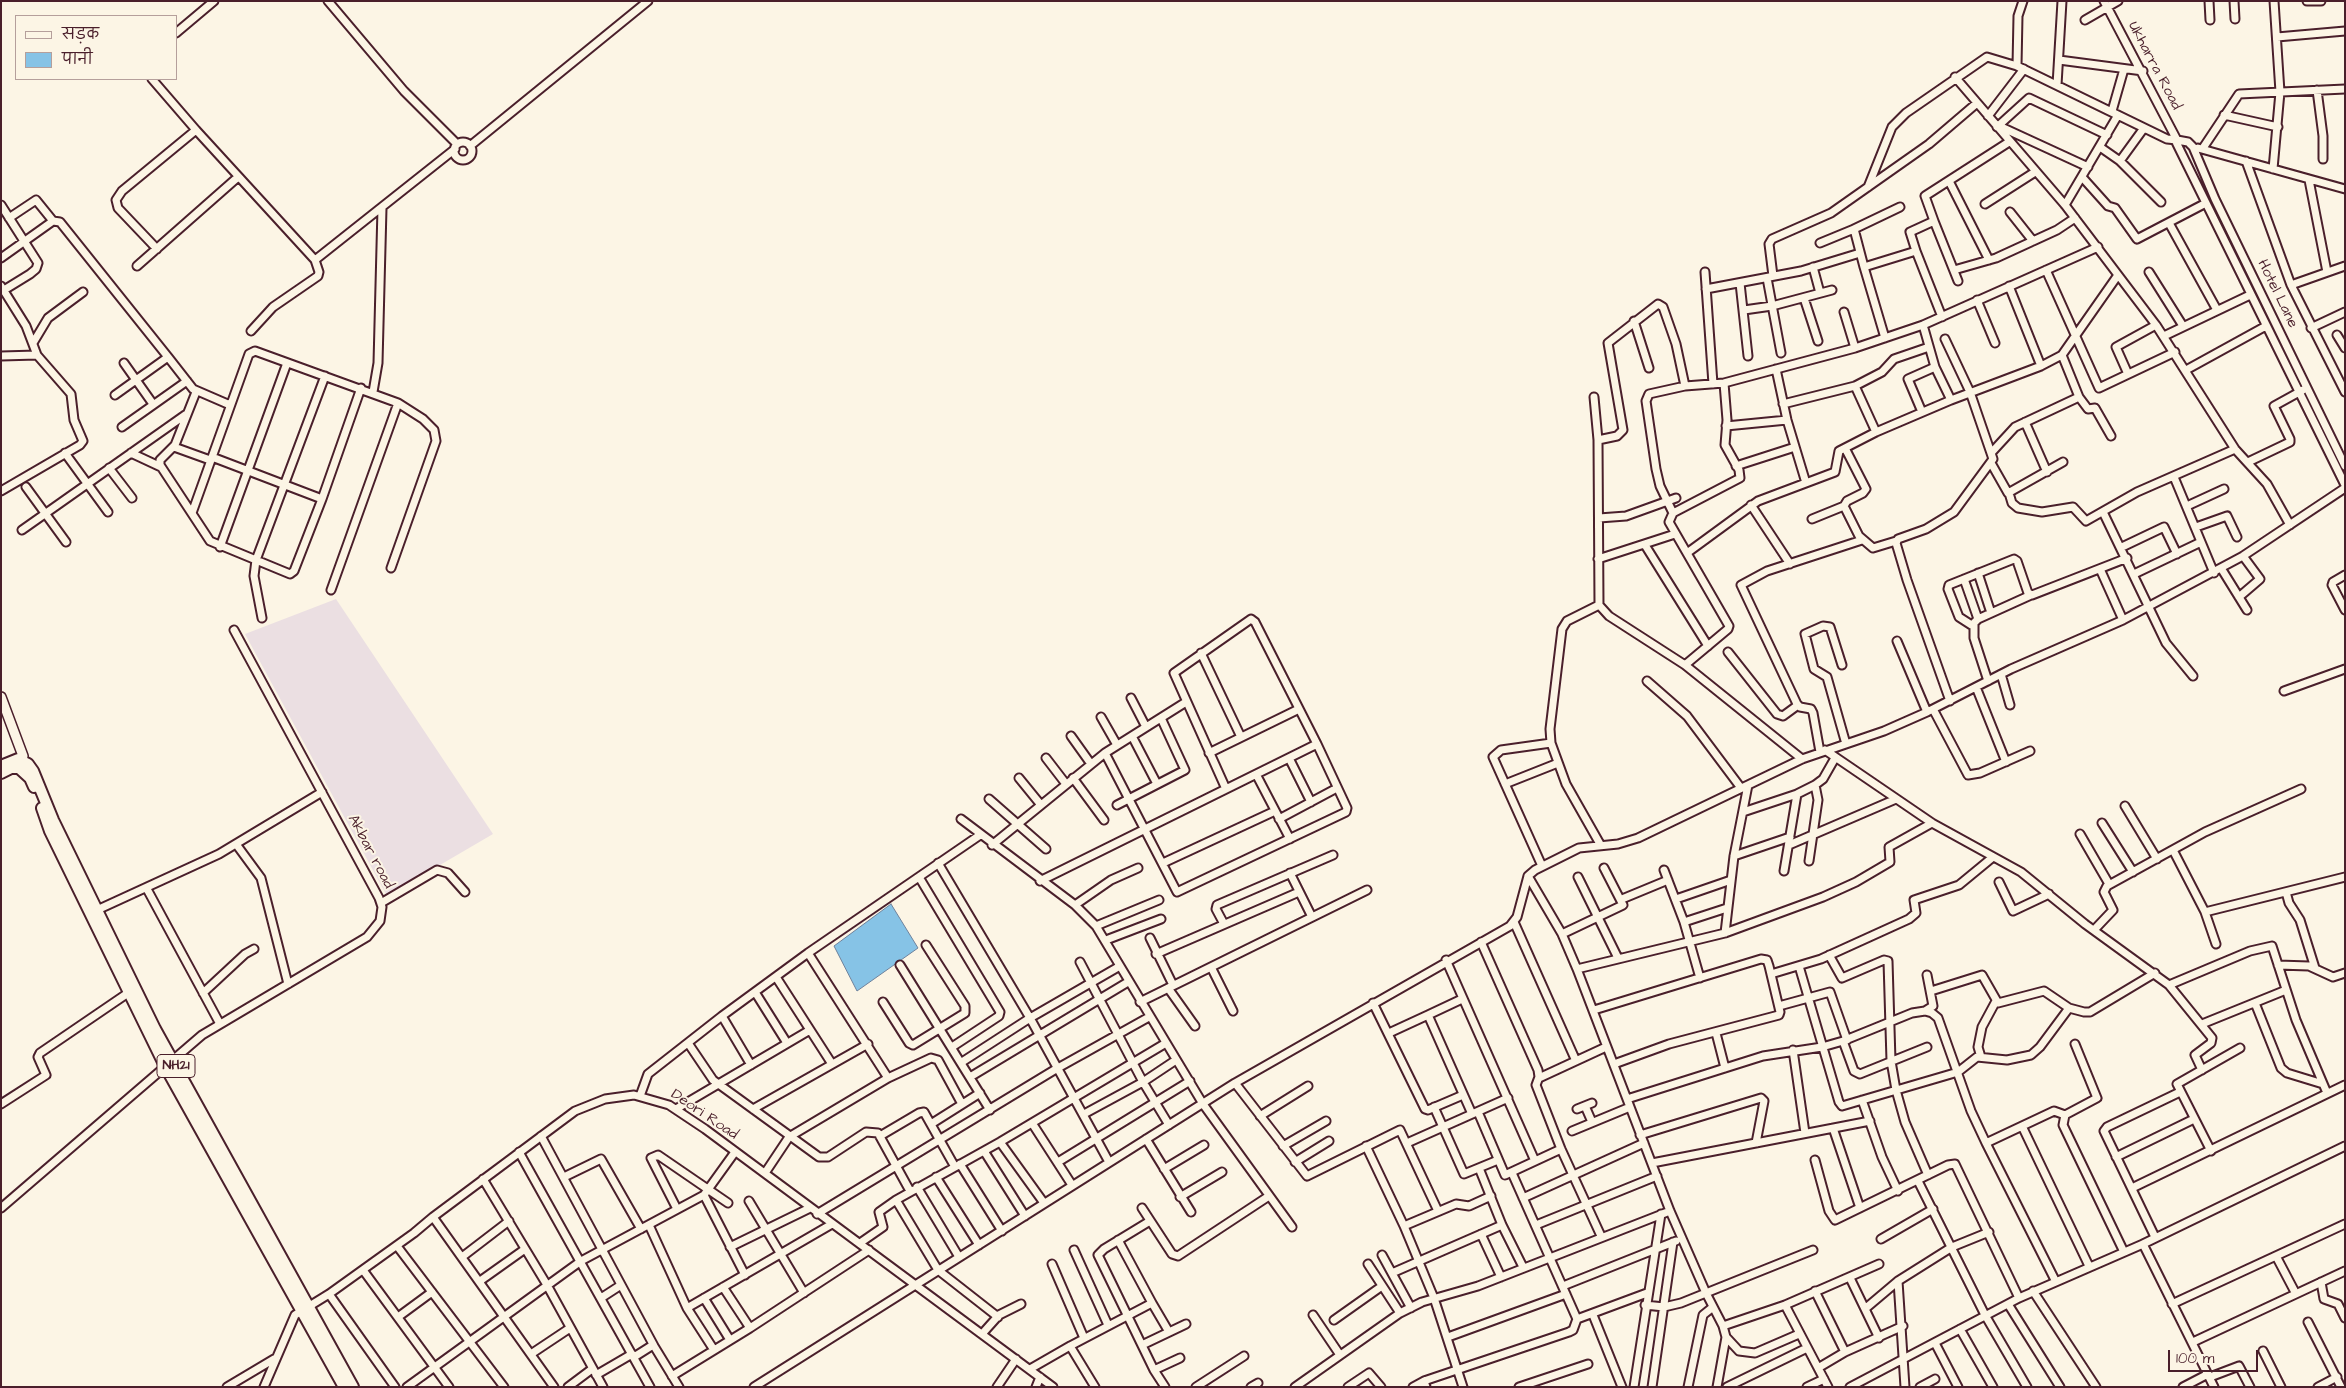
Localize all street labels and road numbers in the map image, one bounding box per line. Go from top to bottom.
street label: Ukharra Road [2123,19,2185,113]
street label: Hotel Lane [2253,257,2301,331]
street label: Akbar road [343,812,397,892]
road number: NH21 [157,1054,195,1078]
street label: Deori Road [667,1086,741,1144]

